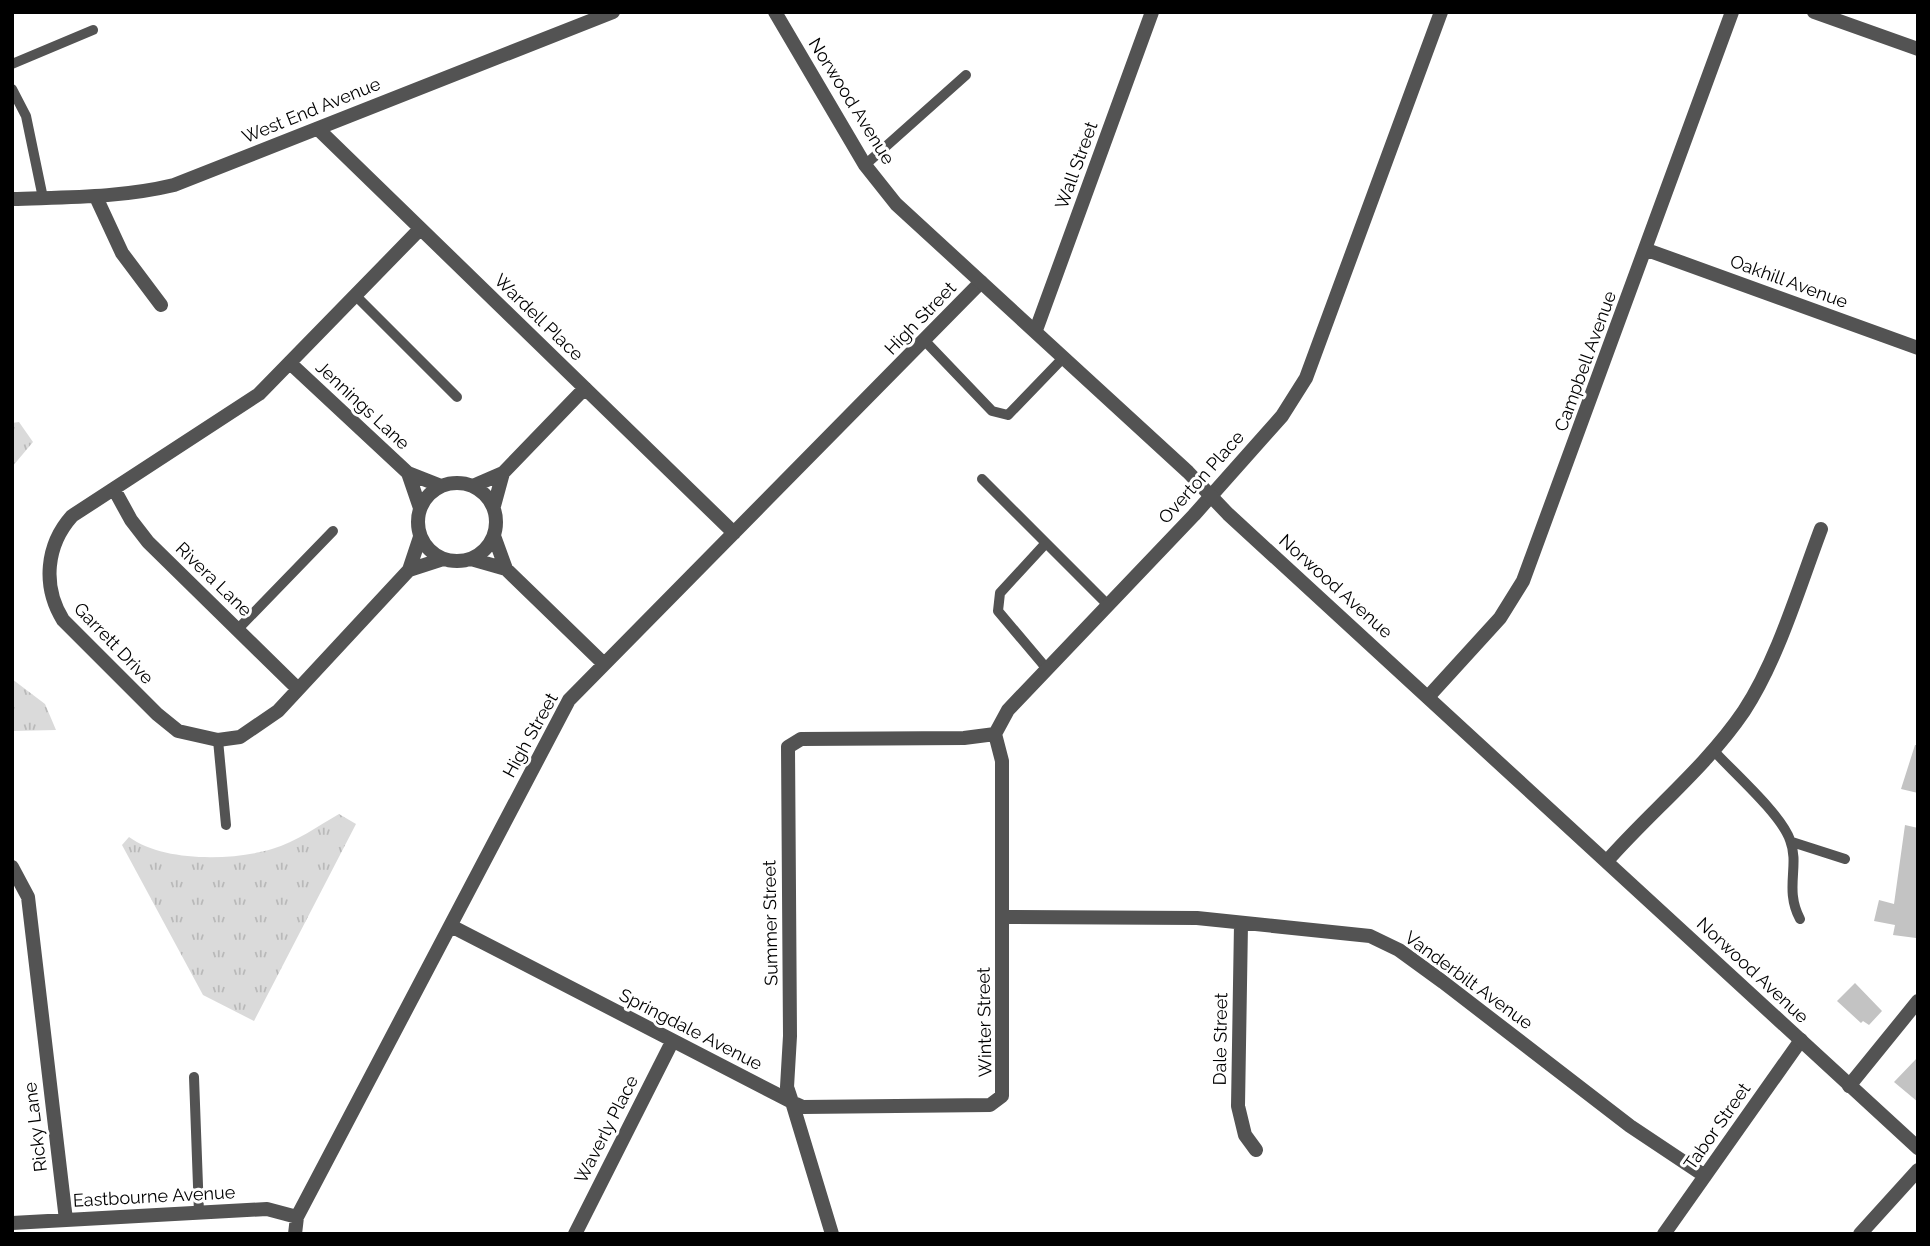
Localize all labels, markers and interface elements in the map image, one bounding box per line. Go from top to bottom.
street label: Norwood Avenue [805,34,900,168]
street label: West End Avenue [239,73,384,147]
street label: Wall Street [1050,118,1102,212]
street label: Oakhill Avenue [1727,250,1851,312]
street label: Wardell Place [490,269,588,365]
street label: High Street [880,277,960,359]
street label: Campbell Avenue [1550,288,1620,434]
street label: Jennings Lane [312,356,414,454]
street label: Overton Place [1154,426,1248,528]
street label: Norwood Avenue [1275,530,1397,643]
street label: Rivera Lane [172,538,257,621]
street label: Garrett Drive [70,598,158,688]
street label: High Street [498,689,562,781]
street label: Summer Street [758,860,782,986]
street label: Norwood Avenue [1693,913,1813,1027]
street label: Vanderbilt Avenue [1401,927,1537,1034]
street label: Winter Street [973,967,995,1077]
street label: Springdale Avenue [616,984,766,1074]
street label: Dale Street [1209,993,1231,1085]
street label: Waverly Place [570,1071,642,1186]
street label: Tabor Street [1679,1079,1755,1173]
street label: Ricky Lane [19,1081,51,1173]
street label: Eastbourne Avenue [72,1181,236,1211]

